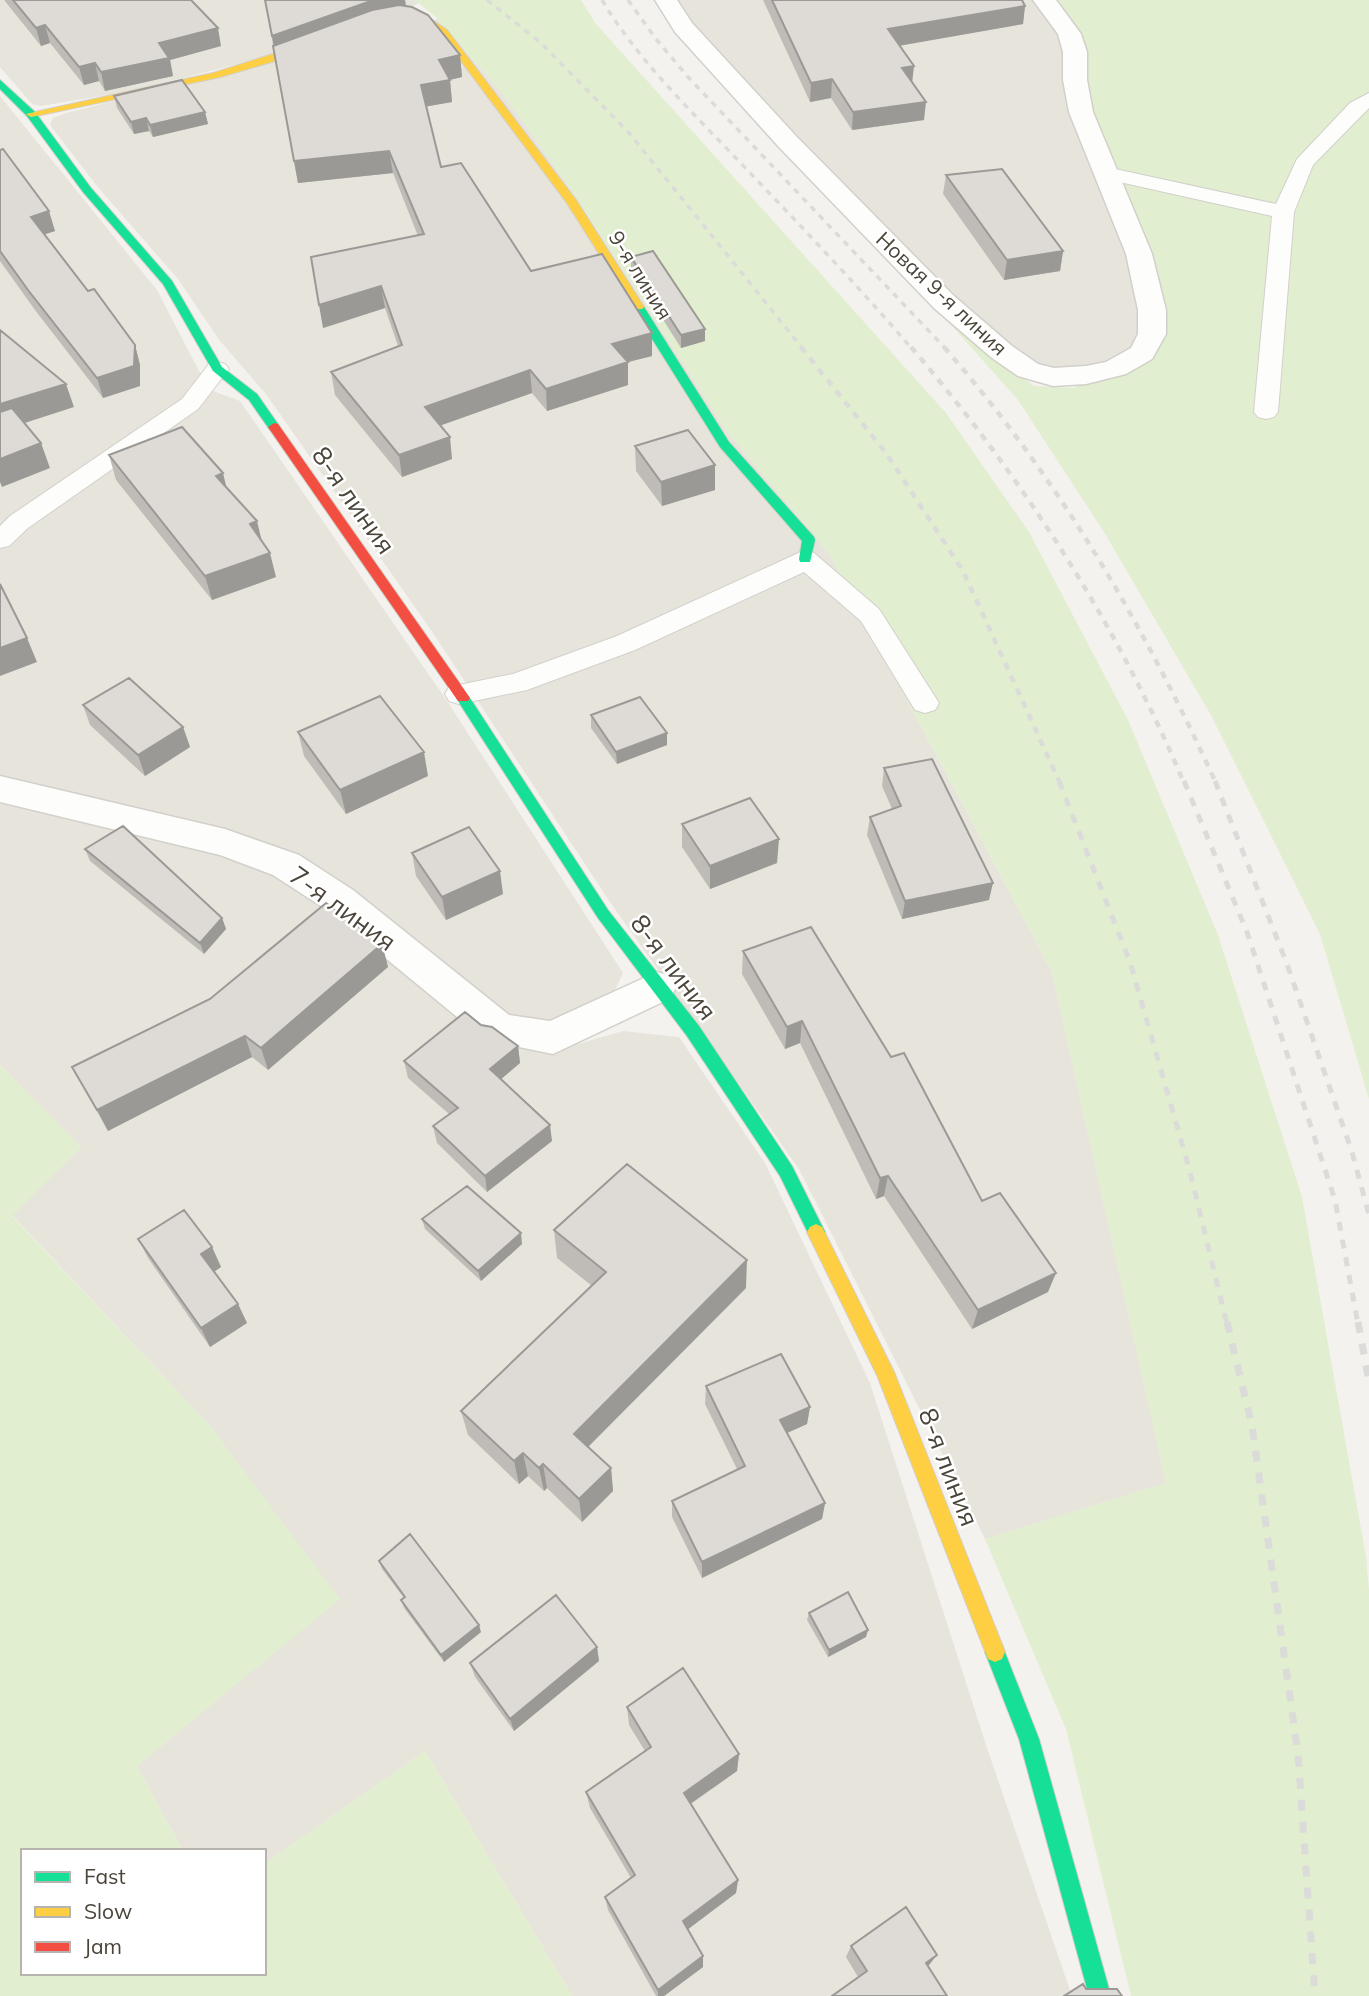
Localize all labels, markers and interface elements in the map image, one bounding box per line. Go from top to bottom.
street label: 9-я линия [603,226,679,324]
street label: Новая 9-я линия [871,226,1013,360]
street label: 8-я линия [305,440,403,560]
street label: 7-я линия [283,858,403,958]
street label: 8-я линия [624,908,724,1026]
street label: 8-я линия [911,1403,987,1531]
legend [21,1849,266,1975]
text: Fast [84,1863,126,1889]
text: Slow [84,1898,132,1924]
text: Jam [84,1933,122,1959]

